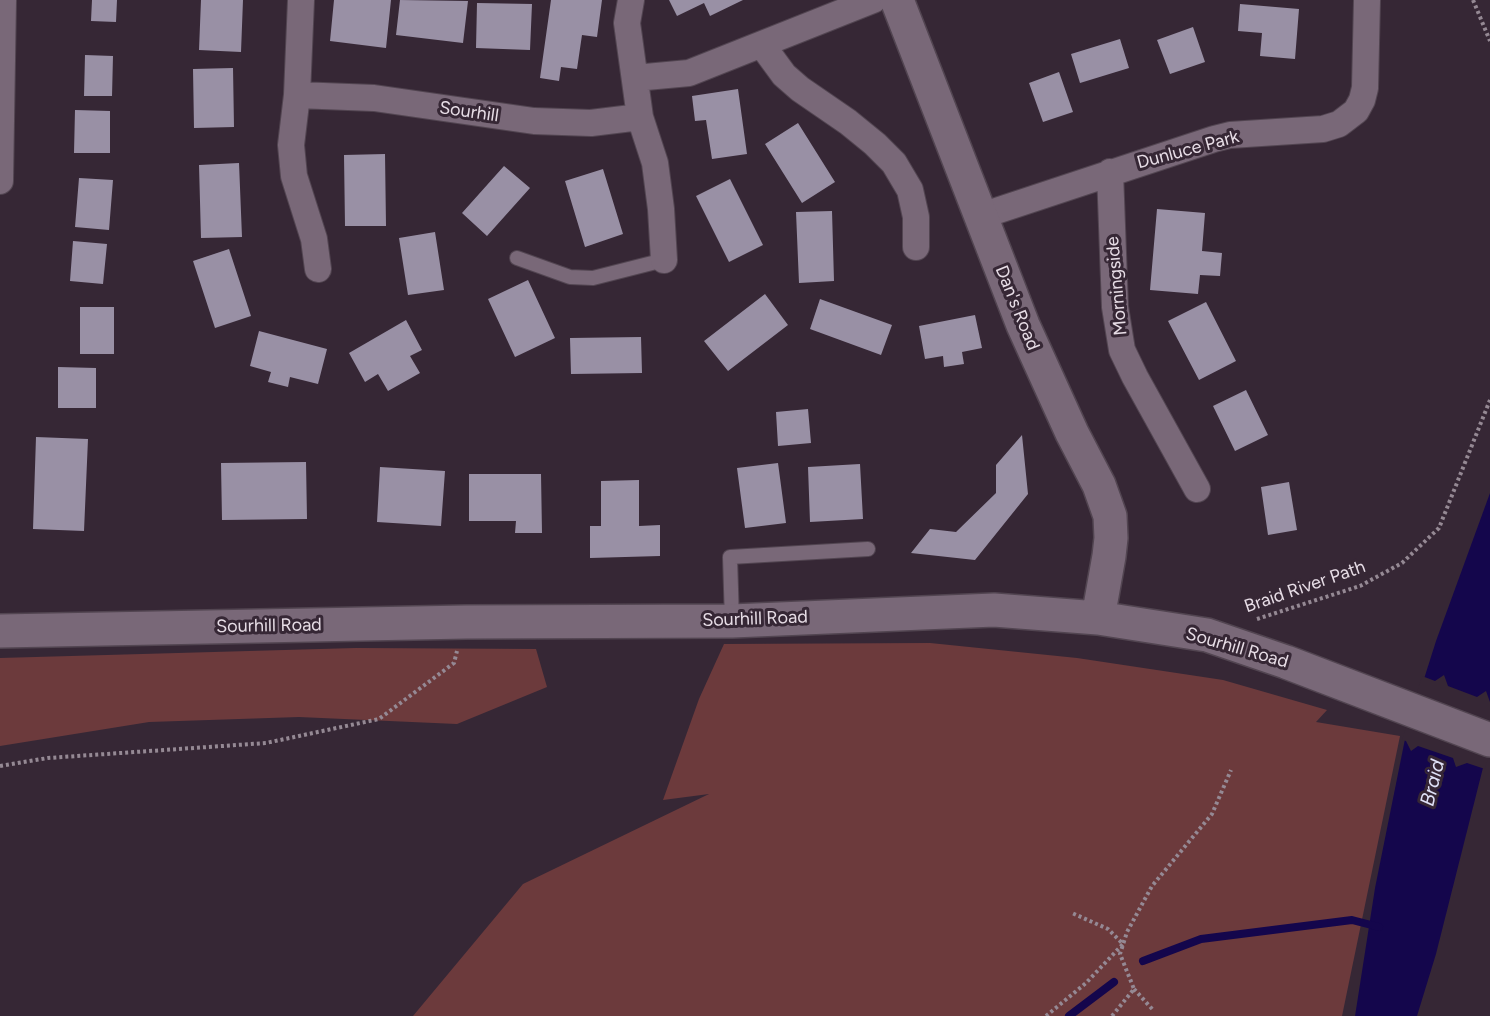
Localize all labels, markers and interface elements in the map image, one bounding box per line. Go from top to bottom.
street label: Sourhill [438,97,500,127]
street label: Dunluce Park [1135,126,1241,174]
street label: Morningside [1102,235,1132,337]
street label: Dan's Road [990,262,1044,354]
street label: Braid River Path [1242,556,1368,618]
street label: Sourhill Road [702,606,808,632]
street label: Sourhill Road [216,614,322,638]
street label: Sourhill Road [1183,623,1291,673]
water label: Braid [1416,757,1450,809]

